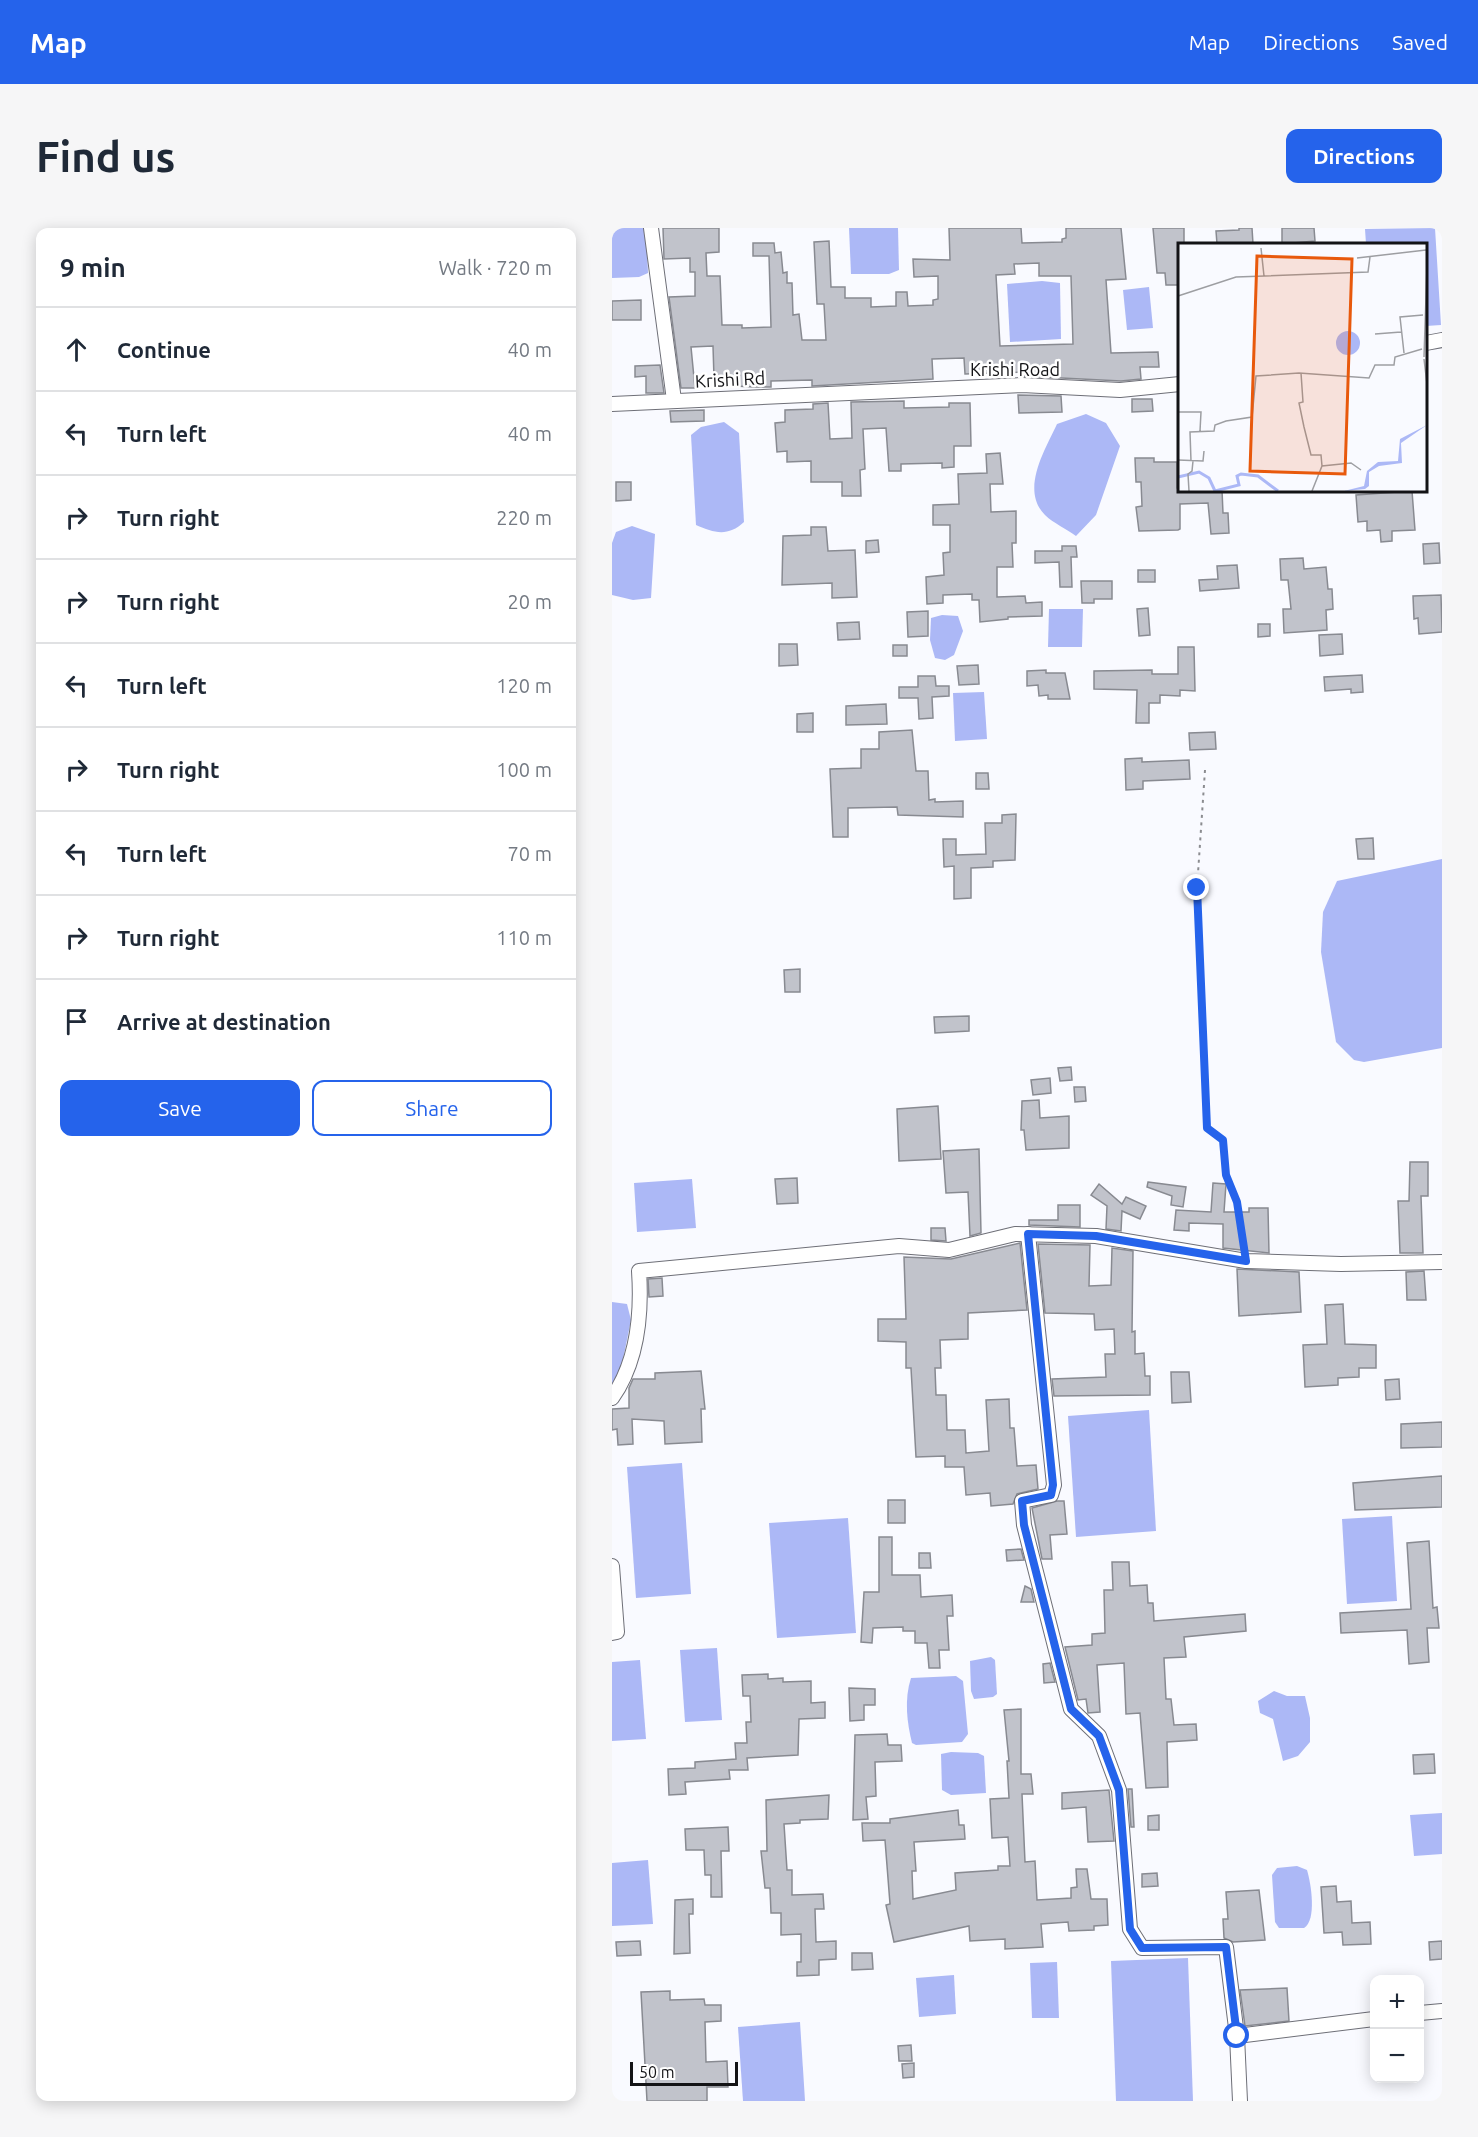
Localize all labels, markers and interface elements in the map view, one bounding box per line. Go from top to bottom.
text: Map [30,27,87,58]
text: Map [1189,30,1230,54]
text: Directions [1263,30,1359,54]
text: Saved [1392,30,1448,54]
button: Directions [1286,129,1442,183]
text: Find us [36,133,175,180]
inset map [1178,243,1427,492]
text: 9 min [60,253,126,282]
text: Walk · 720 m [439,256,552,279]
icon: ahead [60,333,93,366]
text: Continue [117,337,211,362]
text: 40 m [508,338,552,361]
street label: Krishi Road [970,359,1060,379]
street label: Krishi Rd [694,367,766,391]
icon: left [60,417,93,450]
text: Turn left [117,421,207,446]
text: 40 m [508,422,552,445]
icon: right [60,501,93,534]
text: Turn right [117,505,219,530]
text: 220 m [496,506,552,529]
icon: right [60,585,93,618]
text: Turn right [117,589,219,614]
text: 20 m [508,590,552,613]
icon: left [60,669,93,702]
text: Turn left [117,673,207,698]
text: 120 m [496,674,552,697]
icon: right [60,753,93,786]
text: Turn right [117,757,219,782]
text: 100 m [496,758,552,781]
icon: left [60,837,93,870]
text: Turn left [117,841,207,866]
text: 70 m [508,842,552,865]
route end [1183,874,1209,900]
icon: right [60,921,93,954]
text: Turn right [117,925,219,950]
text: 110 m [496,926,552,949]
icon: arrive [60,1005,93,1038]
text: Arrive at destination [117,1009,331,1034]
button: Save [60,1080,300,1136]
button: Share [312,1080,552,1136]
map controls [1370,1975,1424,2083]
button: + [1370,1975,1424,2029]
route start [1223,2022,1249,2048]
button: − [1370,2029,1424,2083]
scale bar [630,2059,738,2086]
text: 50 m [639,2063,675,2081]

